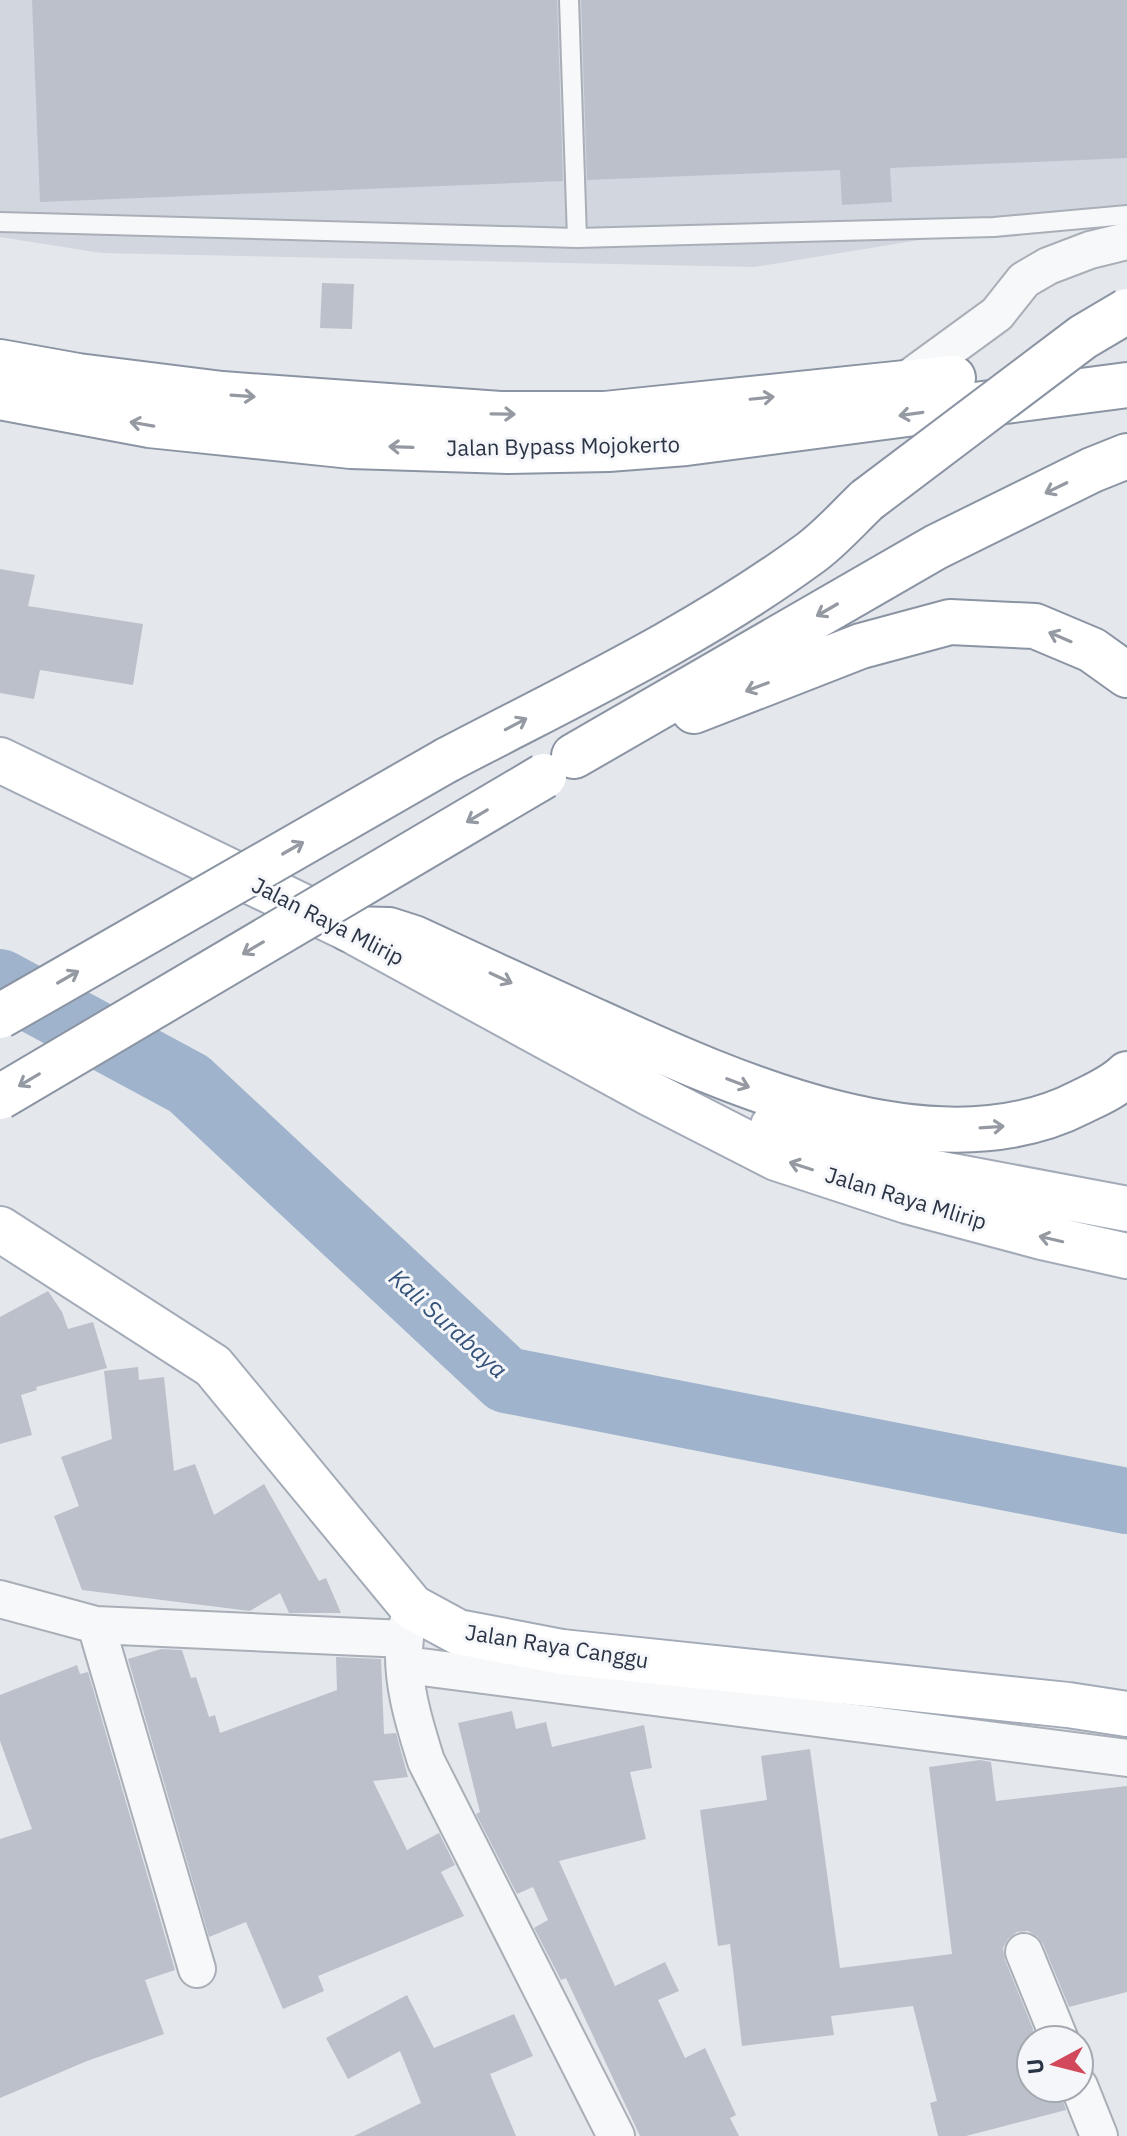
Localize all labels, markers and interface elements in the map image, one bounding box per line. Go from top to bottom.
one-way arrow [230,389,256,404]
one-way arrow [748,390,775,405]
one-way arrow [489,406,516,422]
one-way arrow [898,406,925,421]
one-way arrow [130,416,156,431]
street label: Jalan Bypass Mojokerto [446,429,680,462]
one-way arrow [388,440,415,455]
one-way arrow [1044,481,1068,496]
one-way arrow [816,602,839,618]
one-way arrow [1048,628,1072,643]
one-way arrow [745,681,770,696]
one-way arrow [503,715,527,731]
one-way arrow [466,808,489,824]
one-way arrow [281,840,304,856]
street label: Jalan Raya Mlirip [247,870,409,971]
one-way arrow [242,940,265,956]
one-way arrow [56,969,79,985]
one-way arrow [488,971,512,986]
one-way arrow [18,1072,41,1088]
one-way arrow [726,1077,750,1091]
one-way arrow [978,1119,1005,1134]
one-way arrow [789,1158,814,1173]
street label: Jalan Raya Mlirip [822,1159,990,1236]
one-way arrow [1039,1231,1064,1246]
water label: Kali Surabaya [383,1262,515,1385]
street label: Jalan Raya Canggu [463,1617,651,1674]
north arrow [1015,2024,1095,2104]
text: U [1019,2057,1050,2076]

